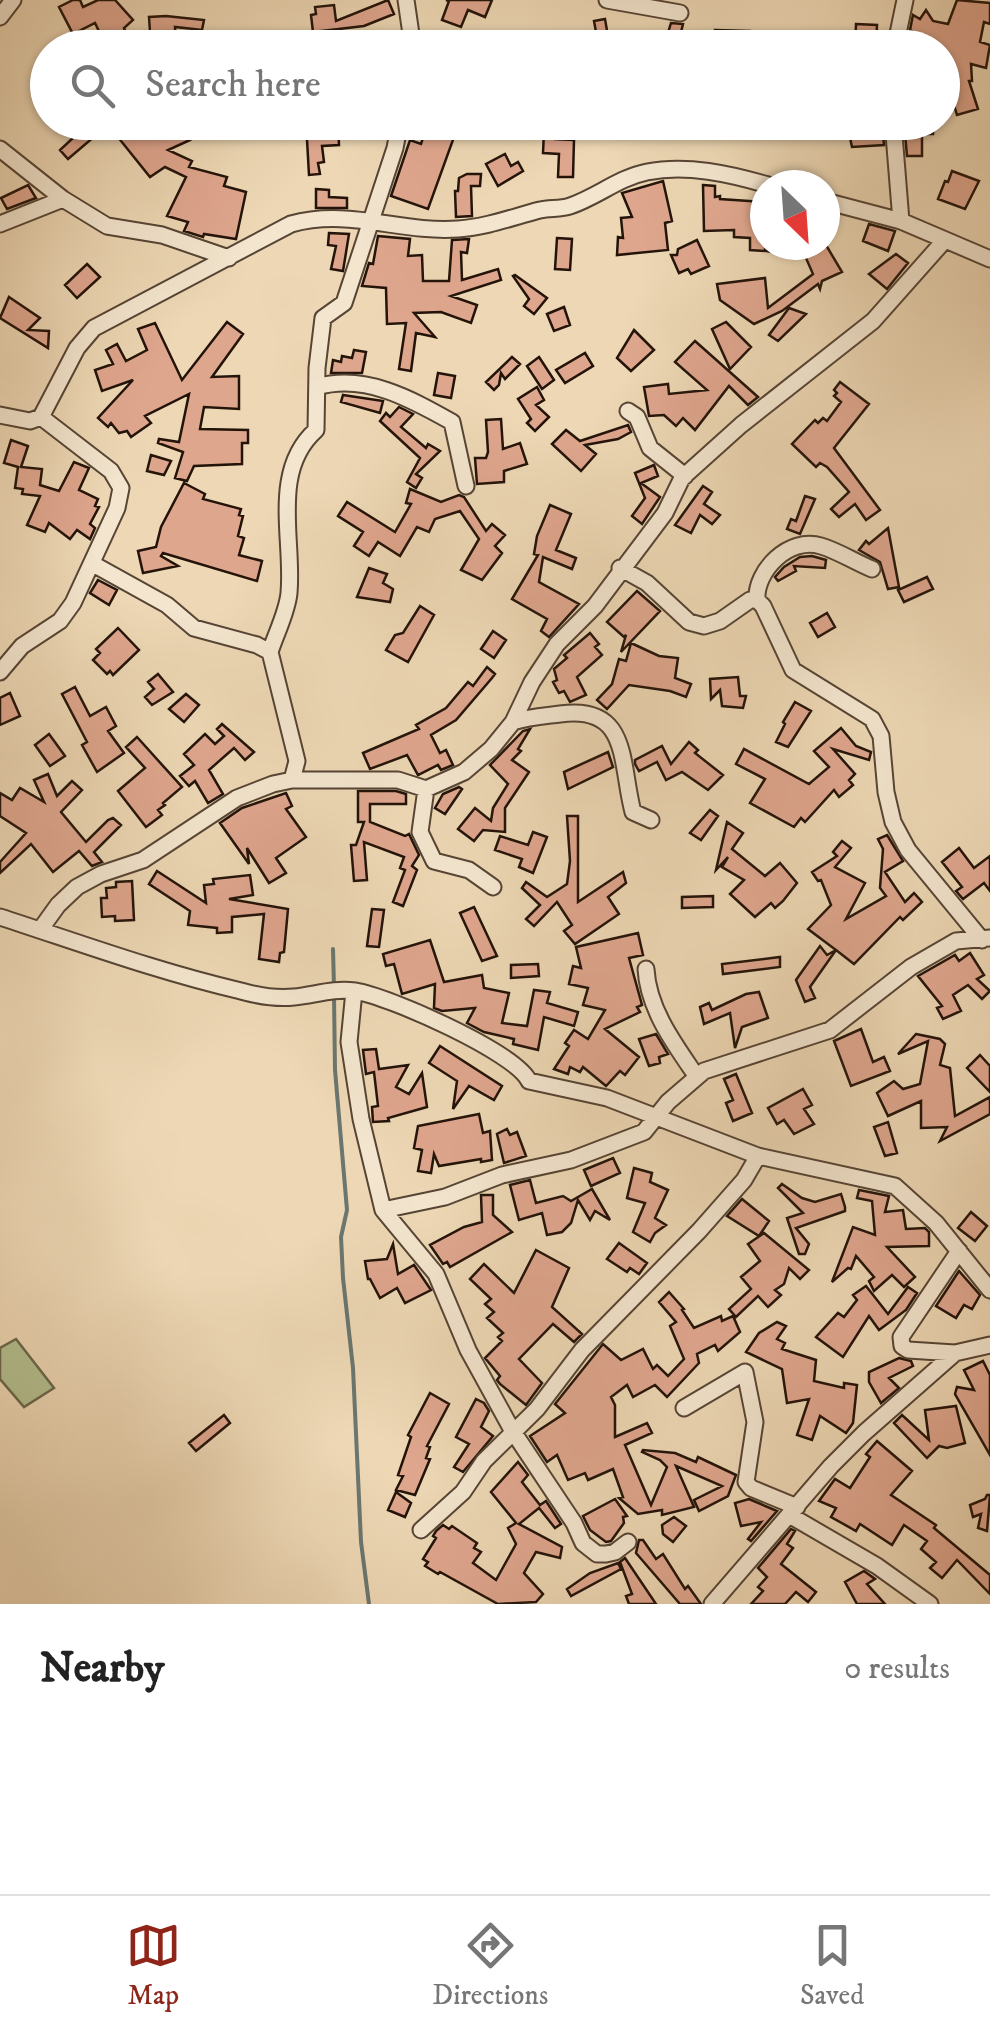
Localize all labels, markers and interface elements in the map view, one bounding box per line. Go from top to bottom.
search box [30,30,960,140]
icon: search [65,58,120,113]
text: Search here [145,61,321,109]
north arrow [750,170,840,260]
text: Nearby [40,1643,164,1695]
text: 0 results [844,1649,950,1689]
tab: Map [126,1918,181,2013]
tab: Directions [432,1918,548,2013]
tab: Saved [800,1918,864,2013]

